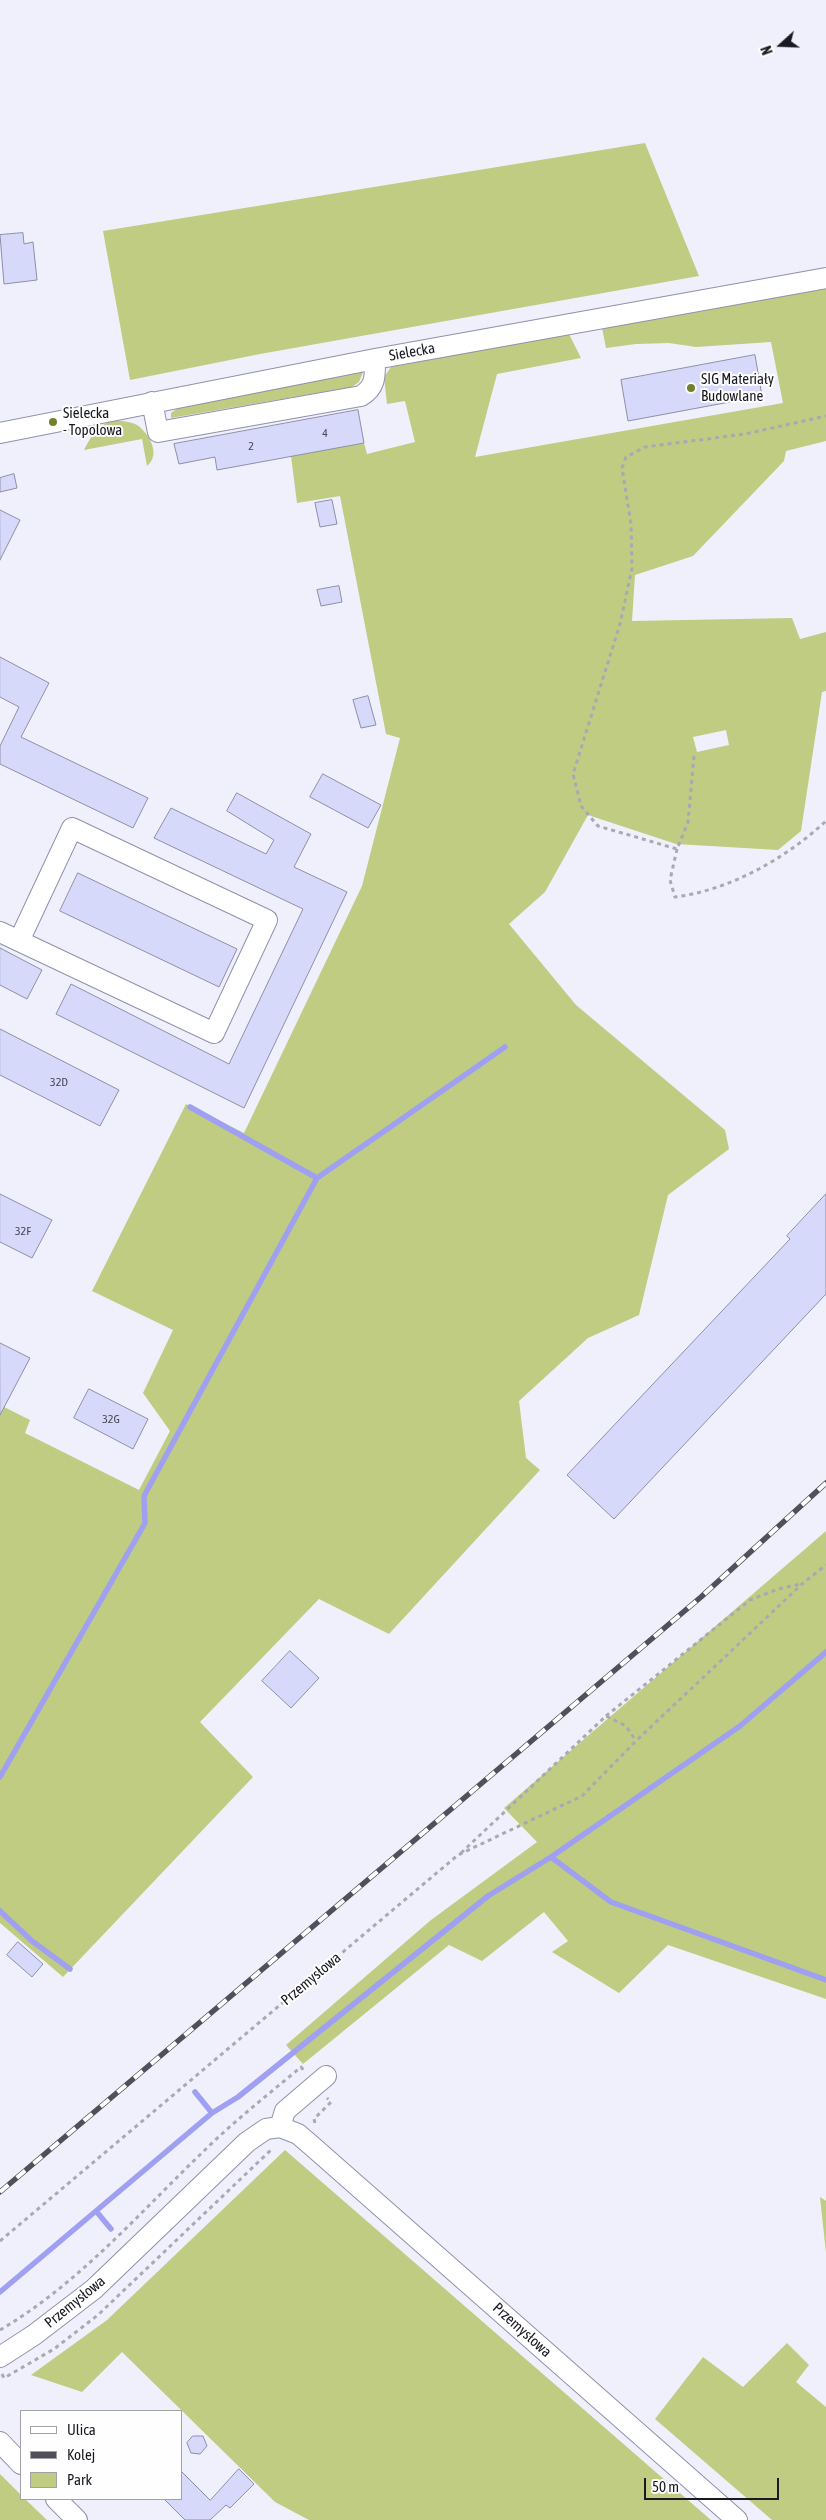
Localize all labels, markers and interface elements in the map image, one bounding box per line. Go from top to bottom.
north arrow [756,20,806,70]
text: N [758,44,776,57]
street label: Sielecka [388,339,436,365]
place label: SIG Materiały Budowlane [701,370,774,405]
marker: SIG Materiały Budowlane [685,382,697,394]
place label: Sielecka - Topolowa [63,404,122,439]
marker: Sielecka - Topolowa [47,416,59,428]
house number: 4 [322,426,328,440]
house number: 2 [248,439,254,453]
house number: 32D [50,1075,68,1089]
house number: 32F [15,1224,31,1238]
house number: 32G [102,1412,120,1426]
street label: Przemysłowa [277,1949,345,2009]
street label: Przemysłowa [41,2272,109,2332]
street label: Przemysłowa [489,2299,555,2361]
legend [20,2410,182,2500]
text: Ulica [67,2421,96,2438]
text: Kolej [67,2446,95,2463]
scale bar [646,2468,781,2500]
text: Park [67,2471,92,2488]
text: 50 m [652,2478,679,2495]

